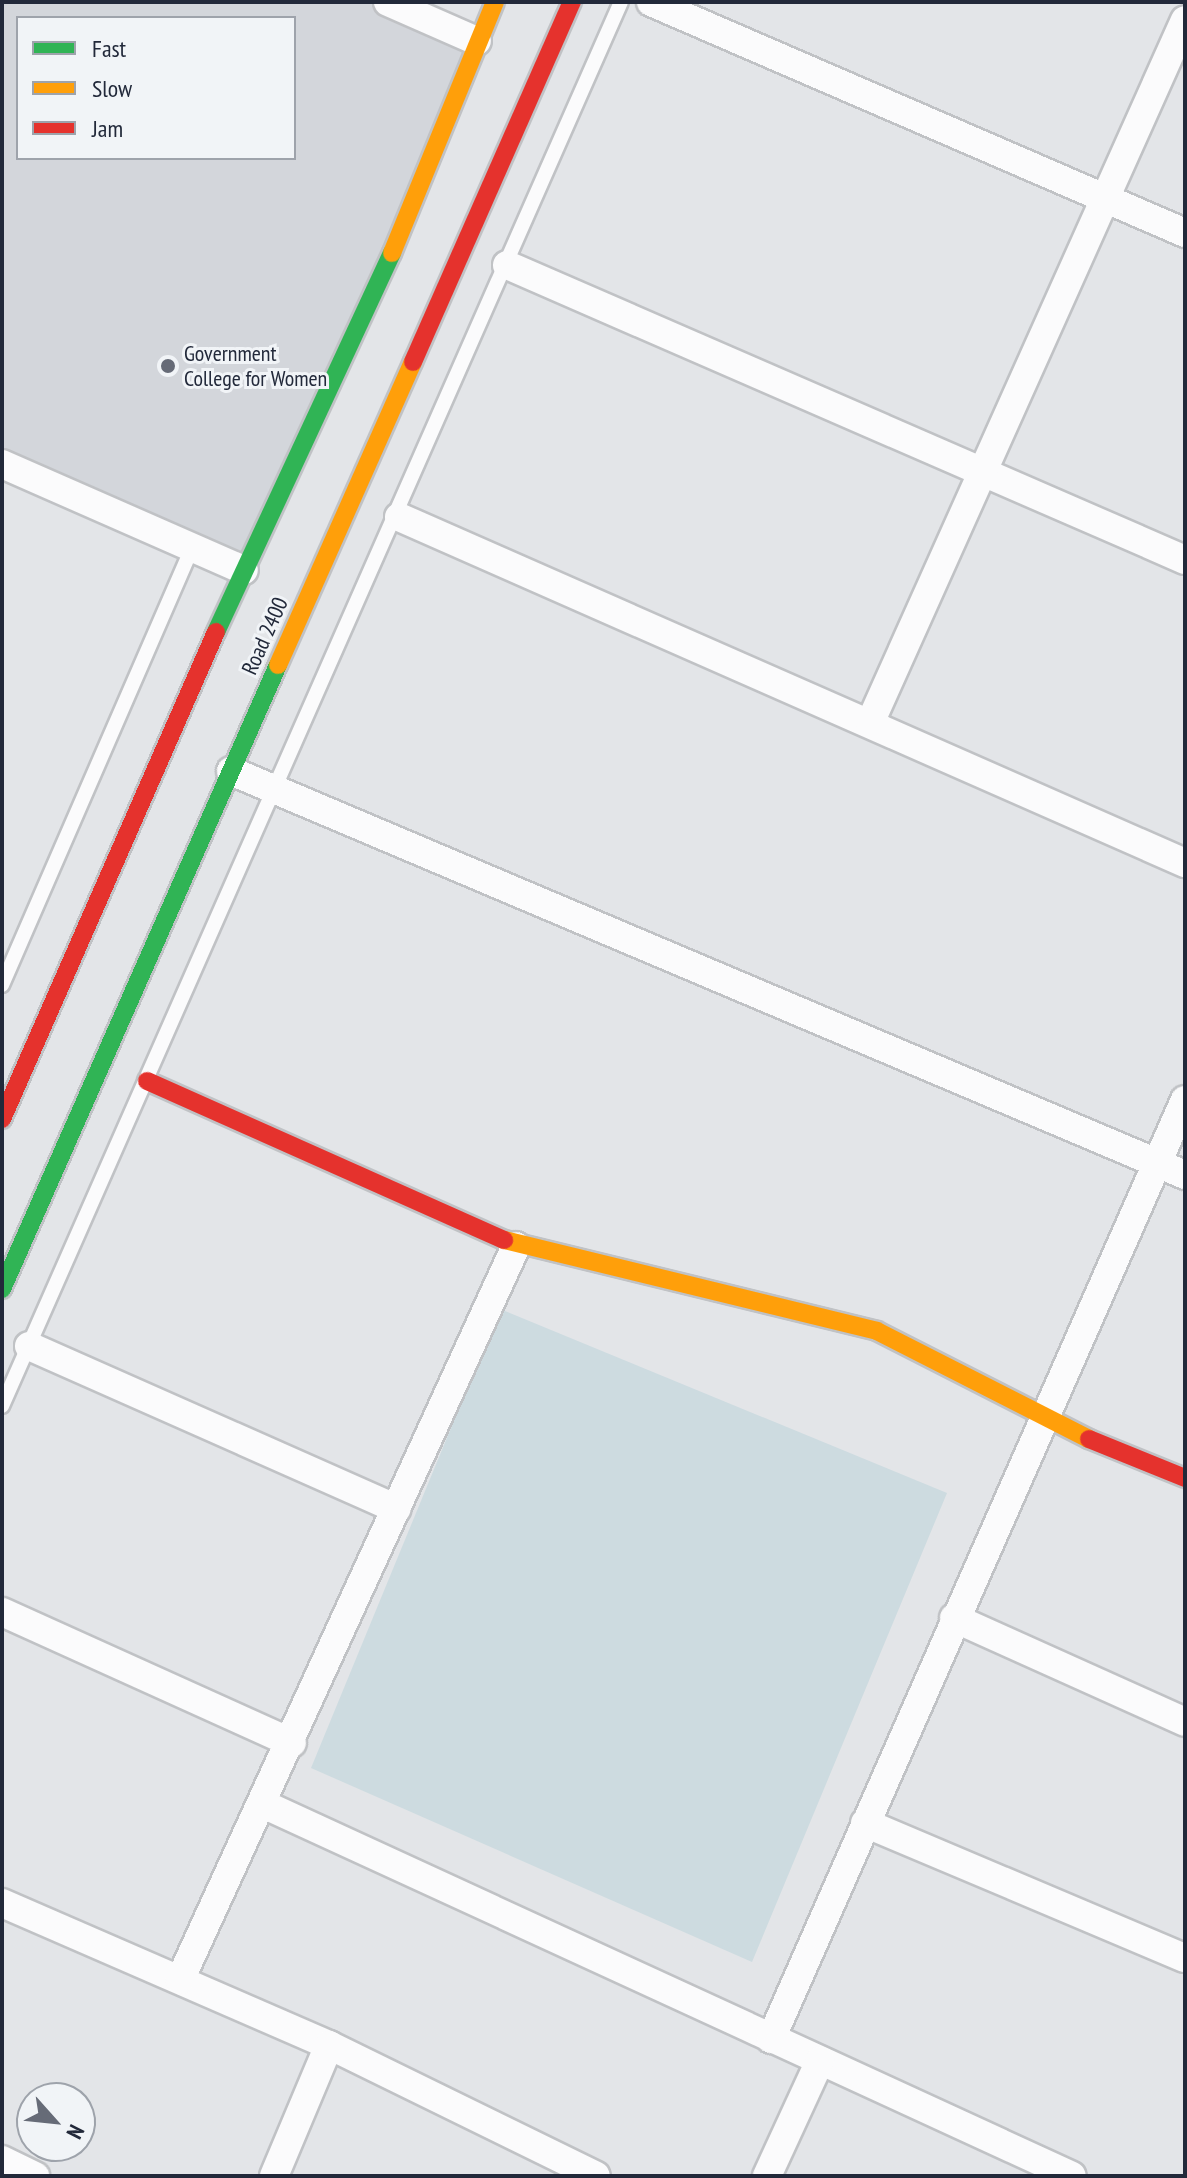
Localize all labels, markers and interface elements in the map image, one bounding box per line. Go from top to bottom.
legend [16,16,296,160]
text: Fast [92,33,126,64]
text: Slow [92,73,132,104]
text: Jam [92,113,123,144]
place label: Government College for Women [184,340,328,392]
marker: Government College for Women [159,357,177,375]
street label: Road 2400 [236,593,294,679]
north arrow [16,2082,96,2162]
text: N [60,2120,91,2144]

